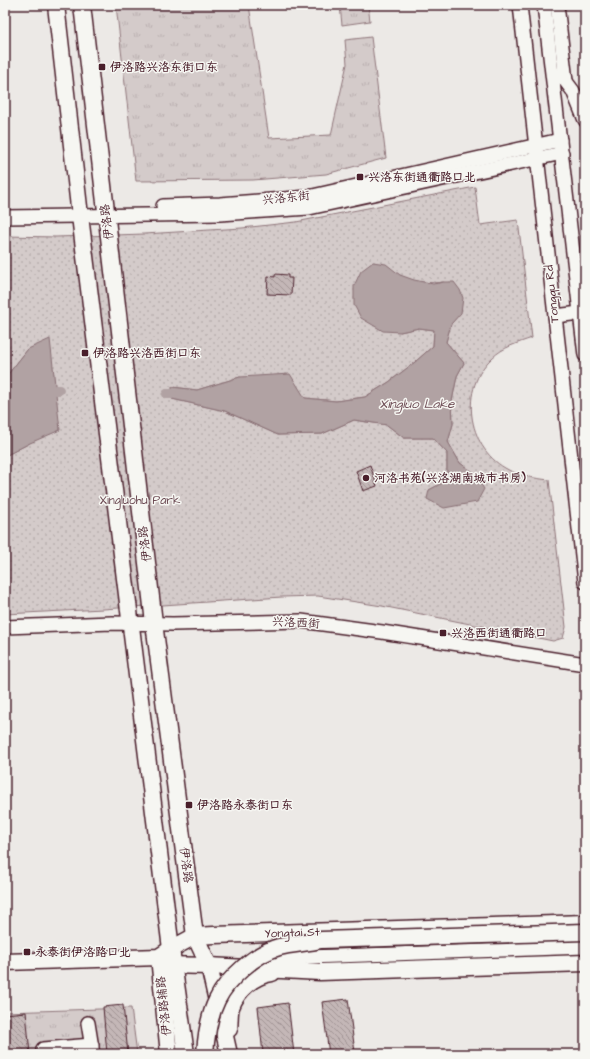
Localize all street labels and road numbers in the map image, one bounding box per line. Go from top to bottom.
street label: 兴洛东街 [261,187,311,209]
street label: 伊洛路 [96,203,118,241]
street label: Tongqu Rd [541,264,564,324]
street label: 伊洛路 [134,525,156,563]
street label: 兴洛西街 [272,613,320,633]
street label: 伊洛路 [175,846,197,884]
street label: Yongtai St [264,924,320,943]
street label: 伊洛路辅路 [152,975,176,1037]

